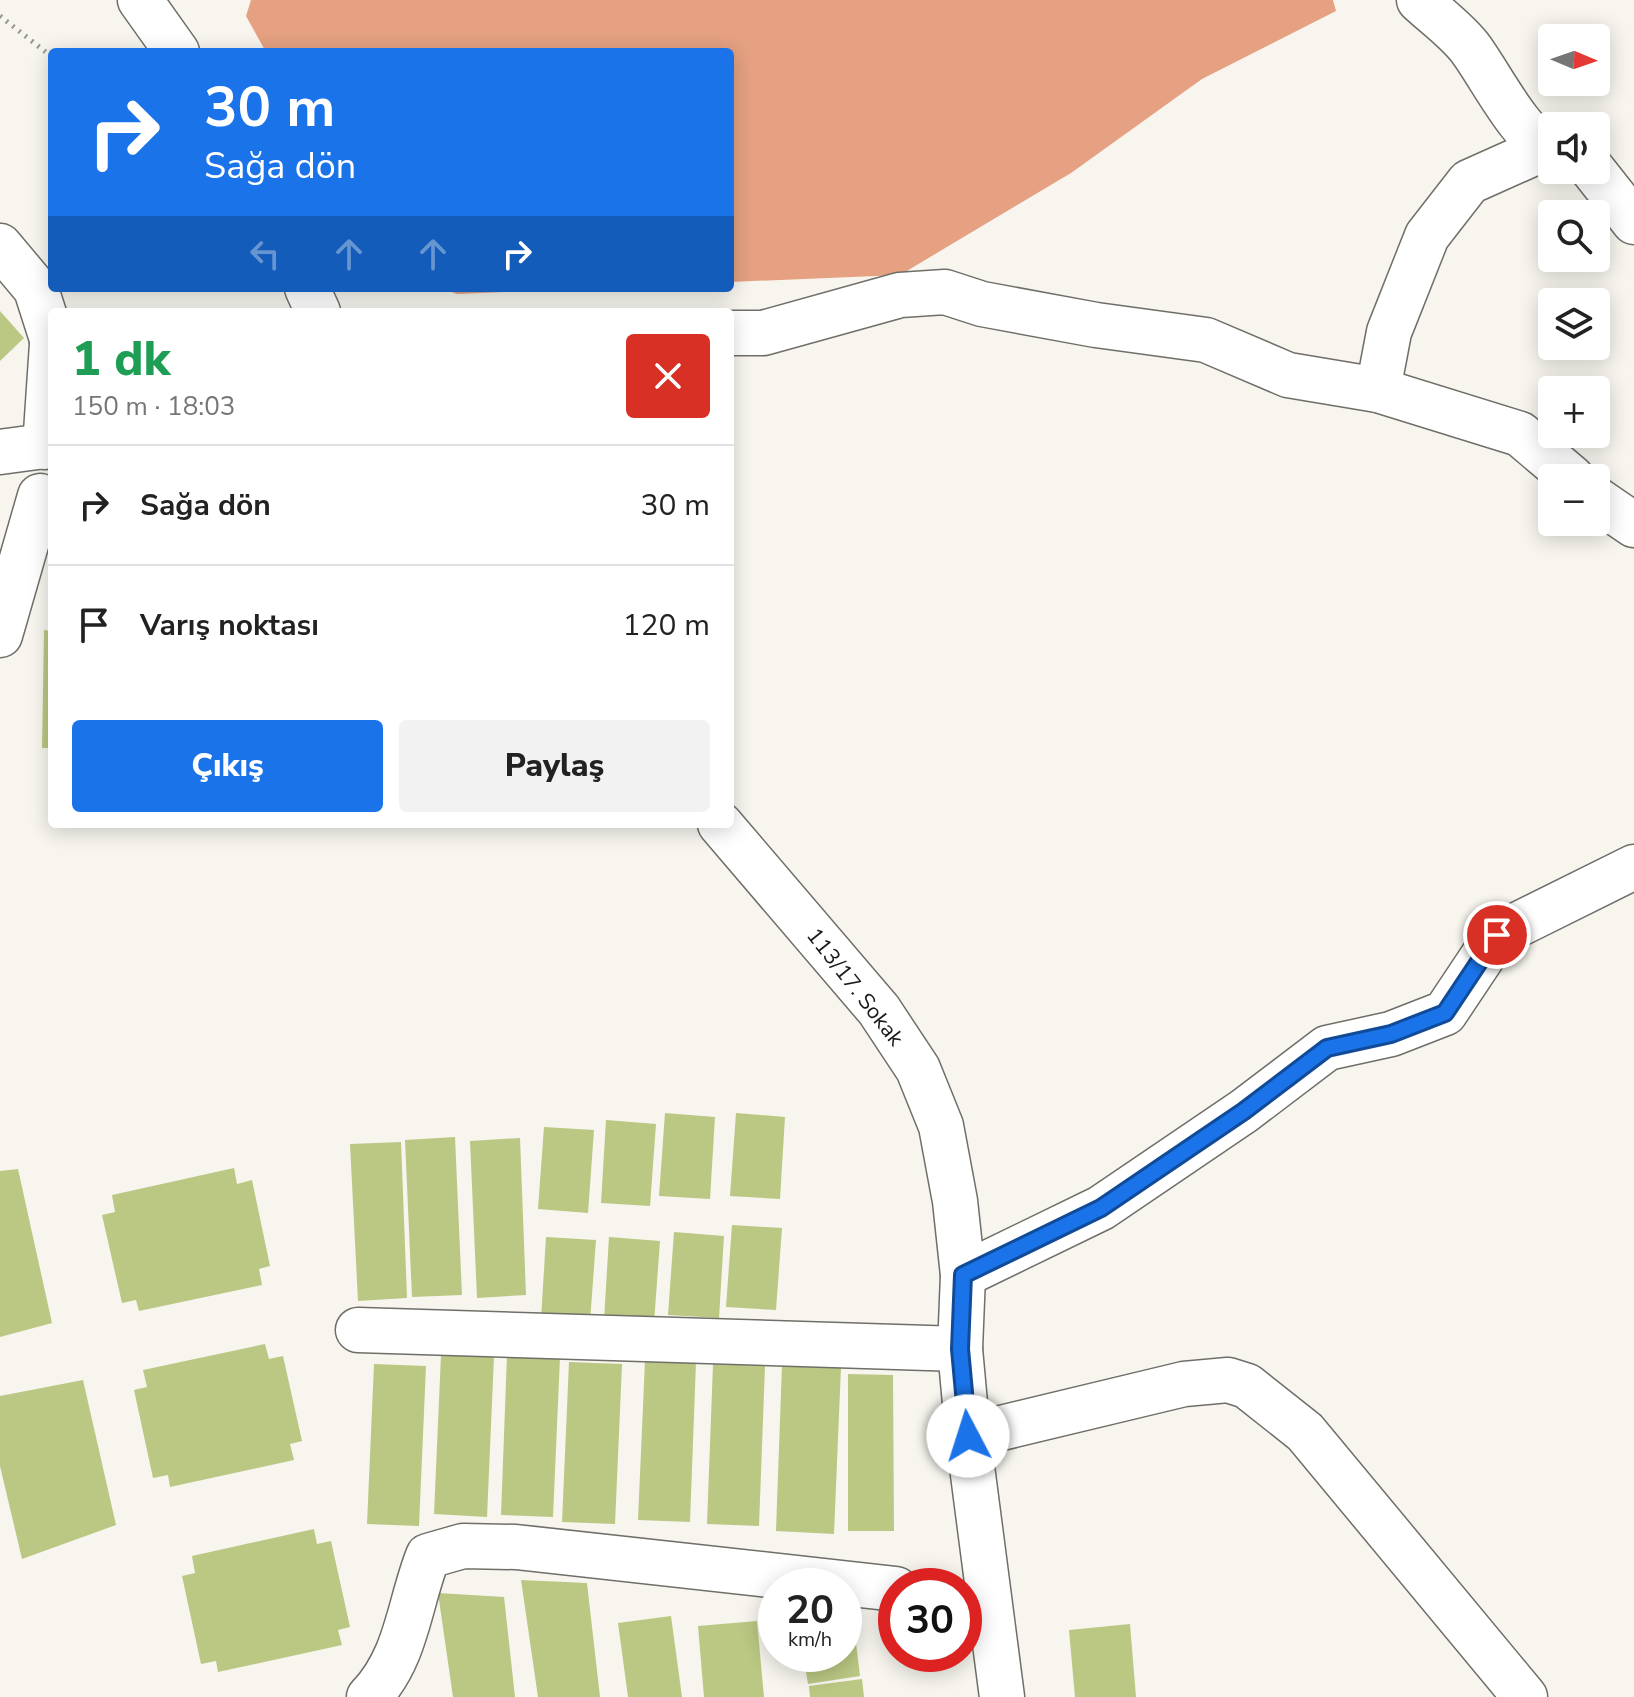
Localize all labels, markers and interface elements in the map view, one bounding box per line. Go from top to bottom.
north arrow [1538,24,1610,96]
map controls [1538,24,1610,536]
text: 30 m [204,69,335,146]
icon: right [72,80,176,184]
button: sound [1538,112,1610,184]
text: Sağa dön [204,142,356,191]
button: search [1538,200,1610,272]
icon: left [243,232,287,276]
icon: ahead [327,232,371,276]
icon: ahead [411,232,455,276]
icon: right [495,232,539,276]
button: layers [1538,288,1610,360]
text: 1 dk [72,326,170,392]
button: close [626,334,710,418]
button: + [1538,376,1610,448]
text: 150 m · 18:03 [72,389,235,424]
button: − [1538,464,1610,536]
icon: right [72,483,116,527]
text: Sağa dön [140,485,271,526]
text: 30 m [641,485,710,526]
icon: arrive [72,603,116,647]
text: Varış noktası [140,605,319,646]
text: 120 m [623,605,710,646]
button: Çıkış [72,720,383,812]
button: Paylaş [399,720,710,812]
pin [1463,901,1531,969]
icon: arrive [1475,913,1519,957]
street label: 113/17. Sokak [799,922,911,1053]
position arrow [926,1394,1010,1478]
speed limit sign: 30 [878,1568,982,1672]
text: 20 [786,1583,834,1637]
text: km/h [788,1626,832,1653]

